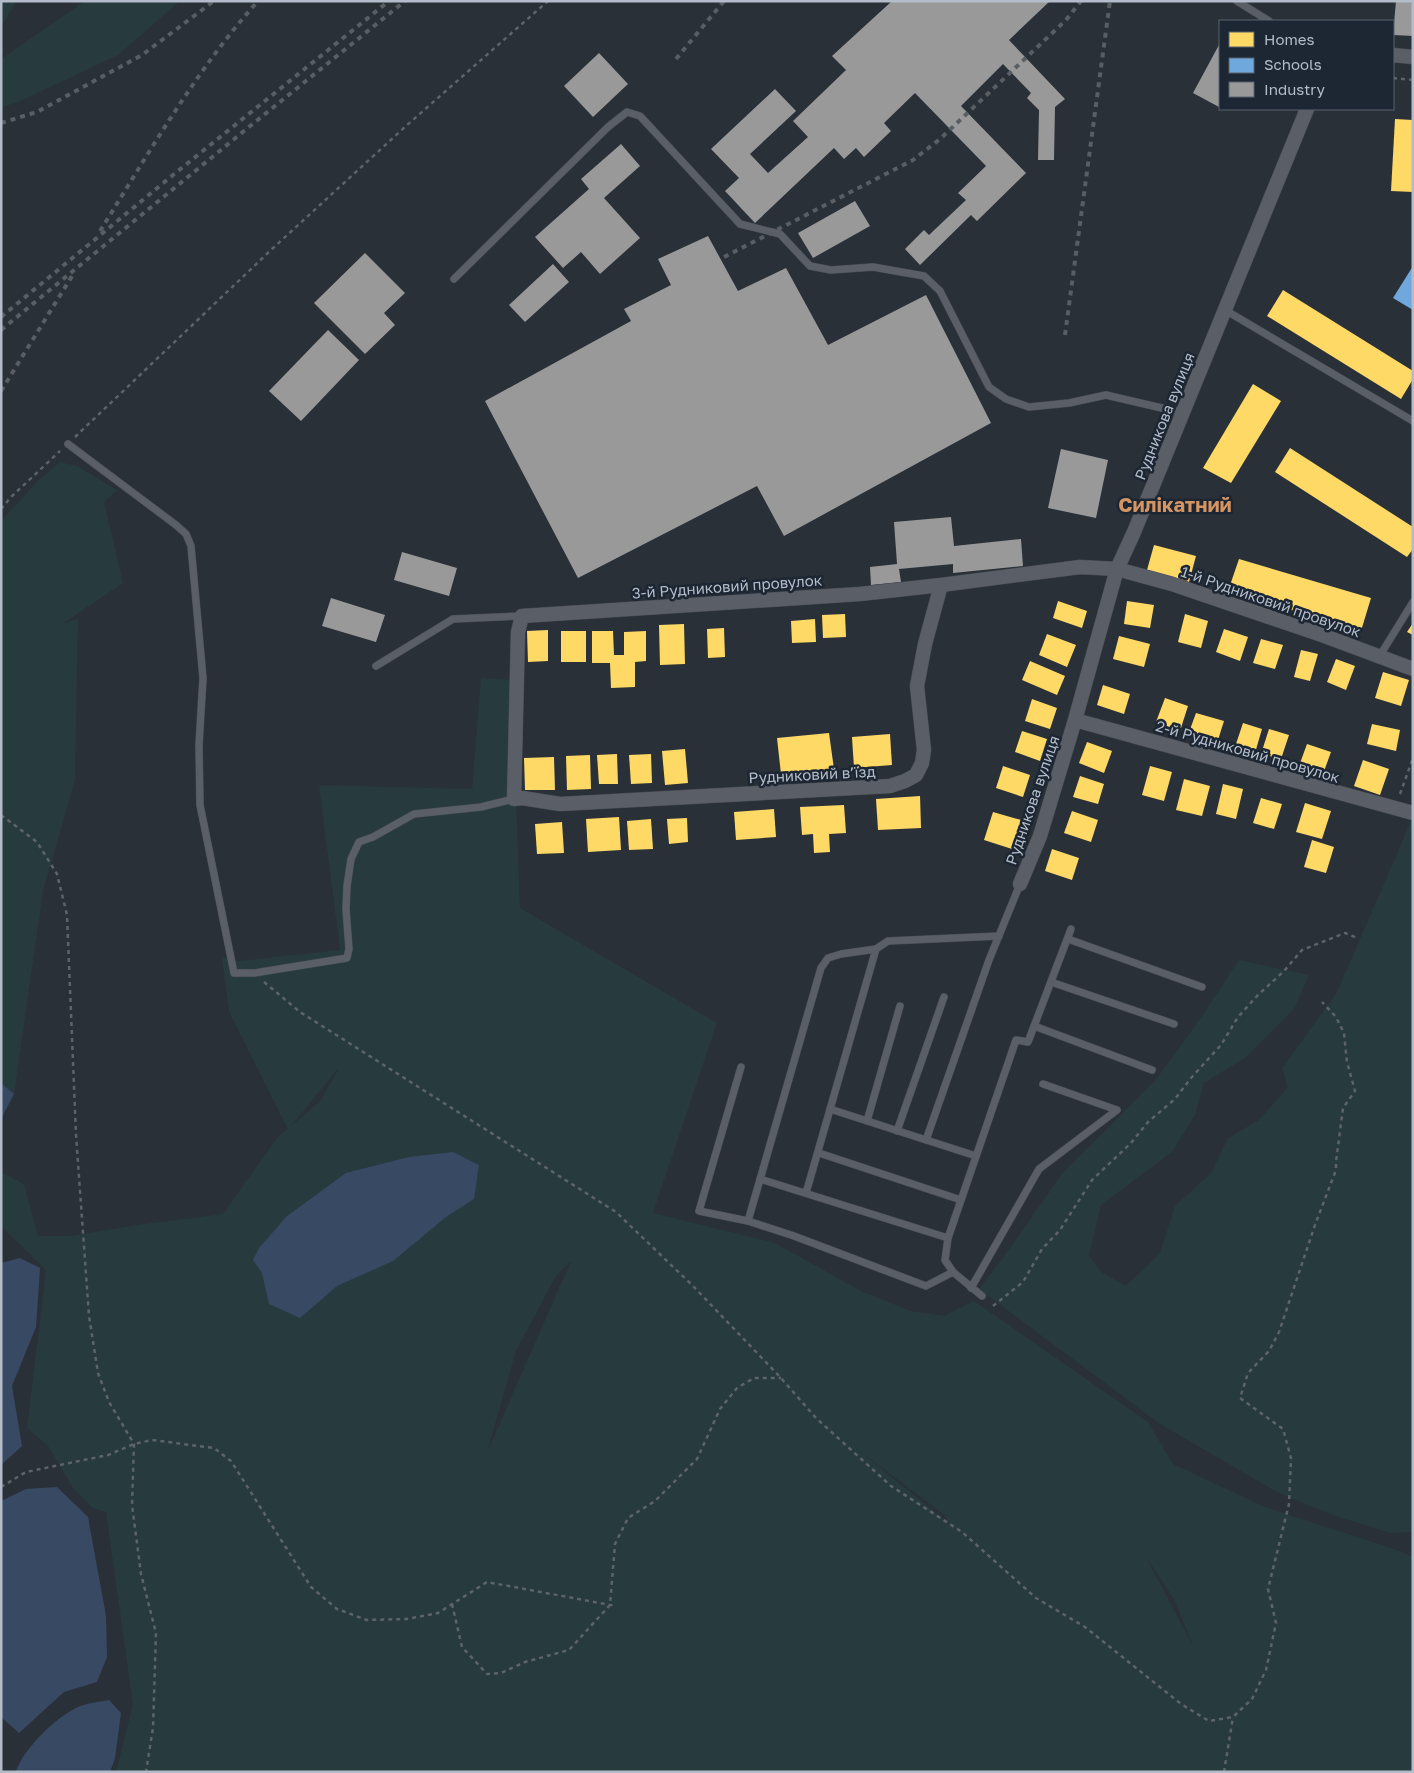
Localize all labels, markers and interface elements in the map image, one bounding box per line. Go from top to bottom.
legend [1219,20,1394,110]
text: Homes [1264,30,1314,48]
text: Schools [1264,55,1322,73]
text: Industry [1264,80,1325,98]
street label: Рудникова вулиця [1130,350,1198,482]
district label: Силікатний [1118,492,1232,516]
street label: 1-й Рудниковий провулок [1179,562,1364,640]
street label: 3-й Рудниковий провулок [631,570,823,602]
street label: 2-й Рудниковий провулок [1154,716,1342,786]
street label: Рудникова вулиця [1001,733,1063,867]
street label: Рудниковий в’їзд [748,762,876,786]

